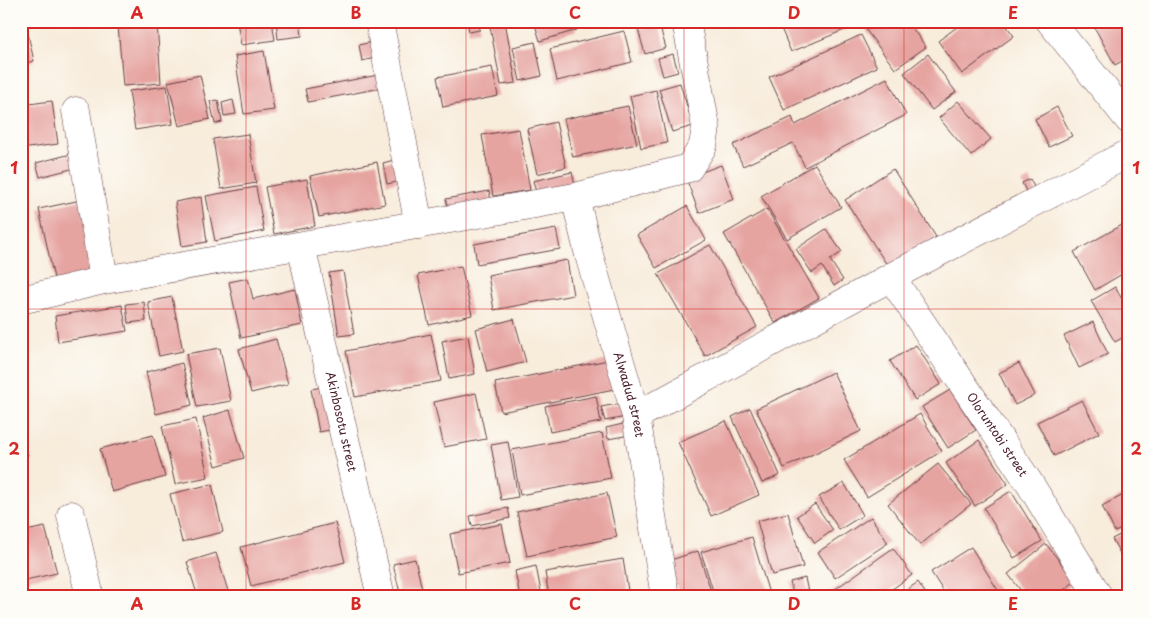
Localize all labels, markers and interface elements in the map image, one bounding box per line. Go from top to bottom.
text: A [131,0,144,24]
text: B [351,0,362,24]
text: C [569,0,581,24]
text: D [788,0,800,24]
text: E [1008,0,1018,24]
text: 1 [10,155,18,179]
text: 1 [1132,155,1140,179]
street label: Alwadud street [610,349,649,439]
street label: Akinbosotu street [322,369,362,473]
street label: Oloruntobi street [963,389,1033,480]
text: 2 [8,436,20,460]
text: 2 [1130,436,1142,460]
text: A [131,591,144,615]
text: B [351,591,362,615]
text: C [569,591,581,615]
text: D [788,591,800,615]
text: E [1008,591,1018,615]

